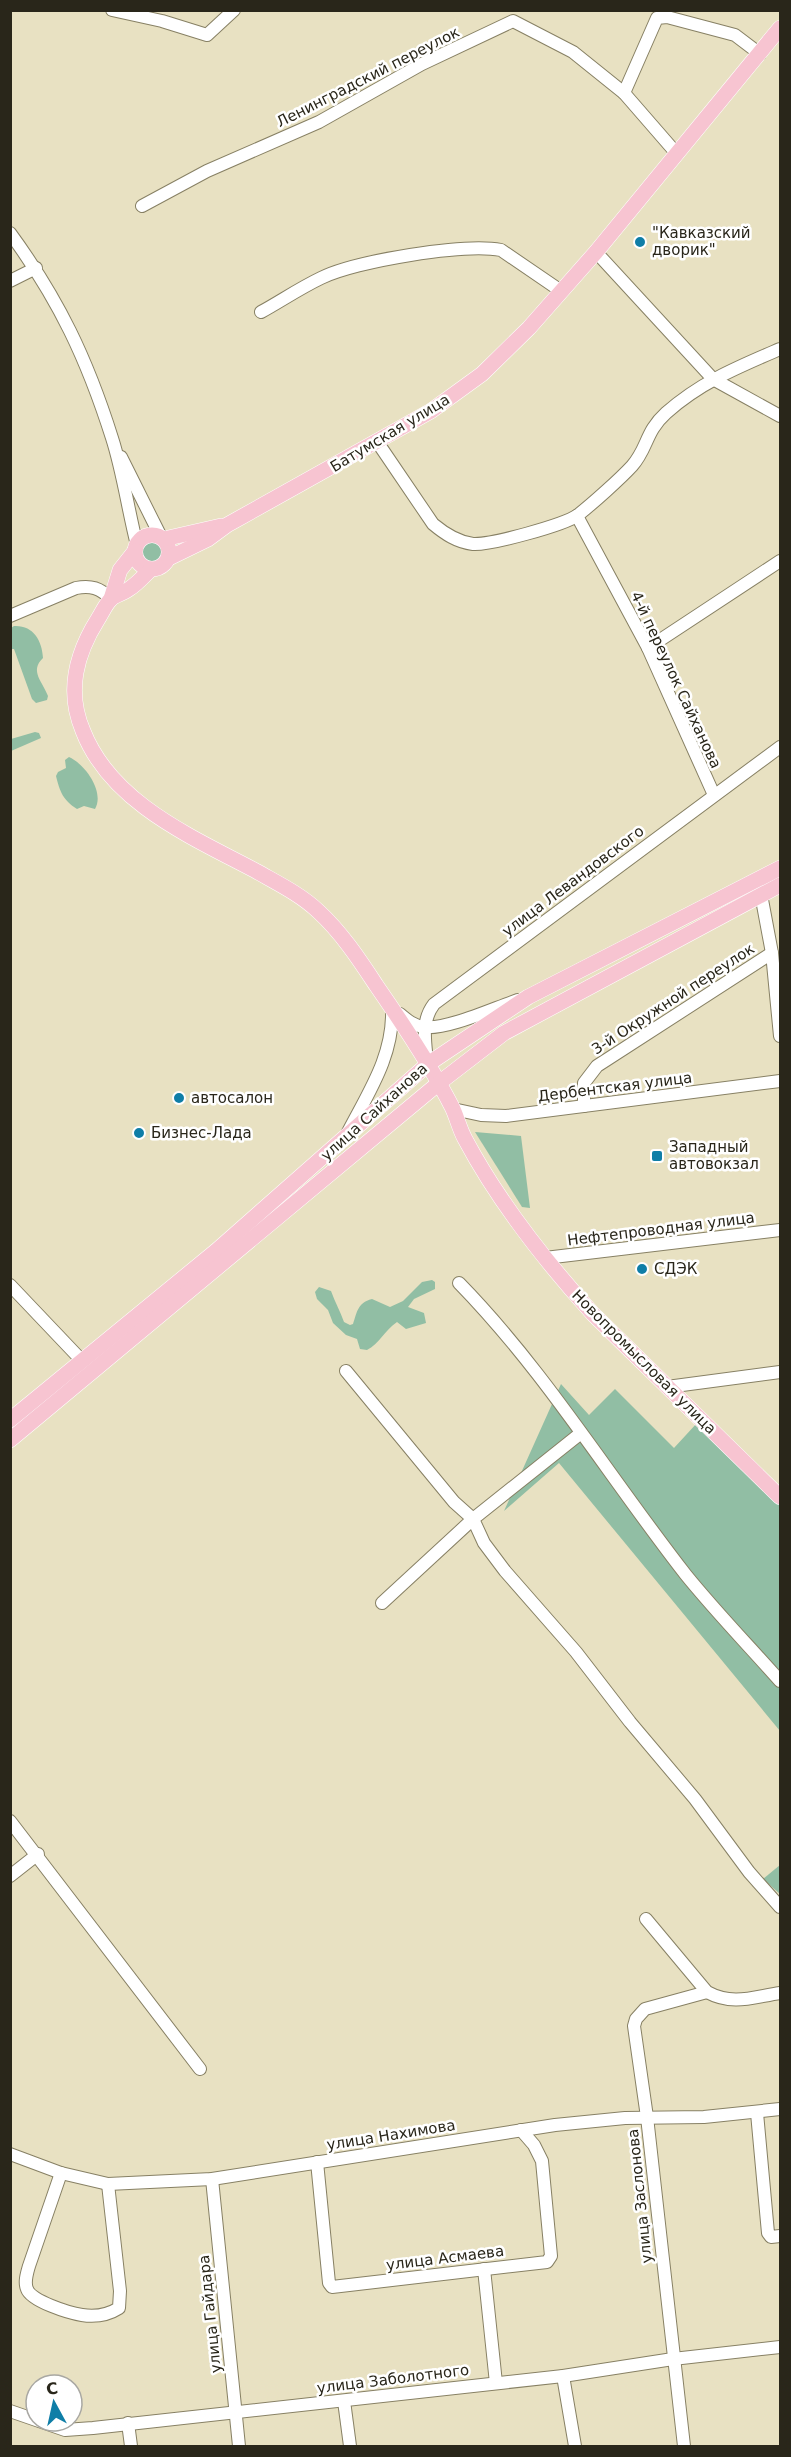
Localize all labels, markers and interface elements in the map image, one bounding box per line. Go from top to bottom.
street label: Ленинградский переулок [274,23,462,131]
place label: "Кавказский дворик" [652,224,751,259]
marker: "Кавказский дворик" [633,235,647,249]
street label: Батумская улица [327,390,453,476]
street label: 4-й переулок Сайханова [627,589,725,771]
street label: улица Левандовского [499,822,647,940]
street label: 3-й Окружной переулок [588,940,758,1058]
street label: улица Сайханова [317,1060,431,1164]
street label: Дербентская улица [537,1069,693,1105]
place label: автосалон [191,1089,273,1107]
marker: автосалон [172,1091,186,1105]
place label: Бизнес-Лада [151,1124,252,1142]
marker: Бизнес-Лада [132,1126,146,1140]
place label: Западный автовокзал [669,1138,759,1173]
marker: Западный автовокзал [650,1149,664,1163]
street label: Нефтепроводная улица [566,1209,756,1249]
place label: СДЭК [654,1260,698,1278]
marker: СДЭК [635,1262,649,1276]
street label: Новопромысловая улица [568,1286,720,1438]
street label: улица Нахимова [325,2116,457,2154]
street label: улица Заслонова [624,2128,656,2264]
street label: улица Асмаева [385,2242,505,2274]
street label: улица Гайдара [195,2254,225,2374]
street label: улица Заболотного [316,2361,470,2397]
north arrow [24,2373,84,2433]
text: С [45,2378,59,2399]

